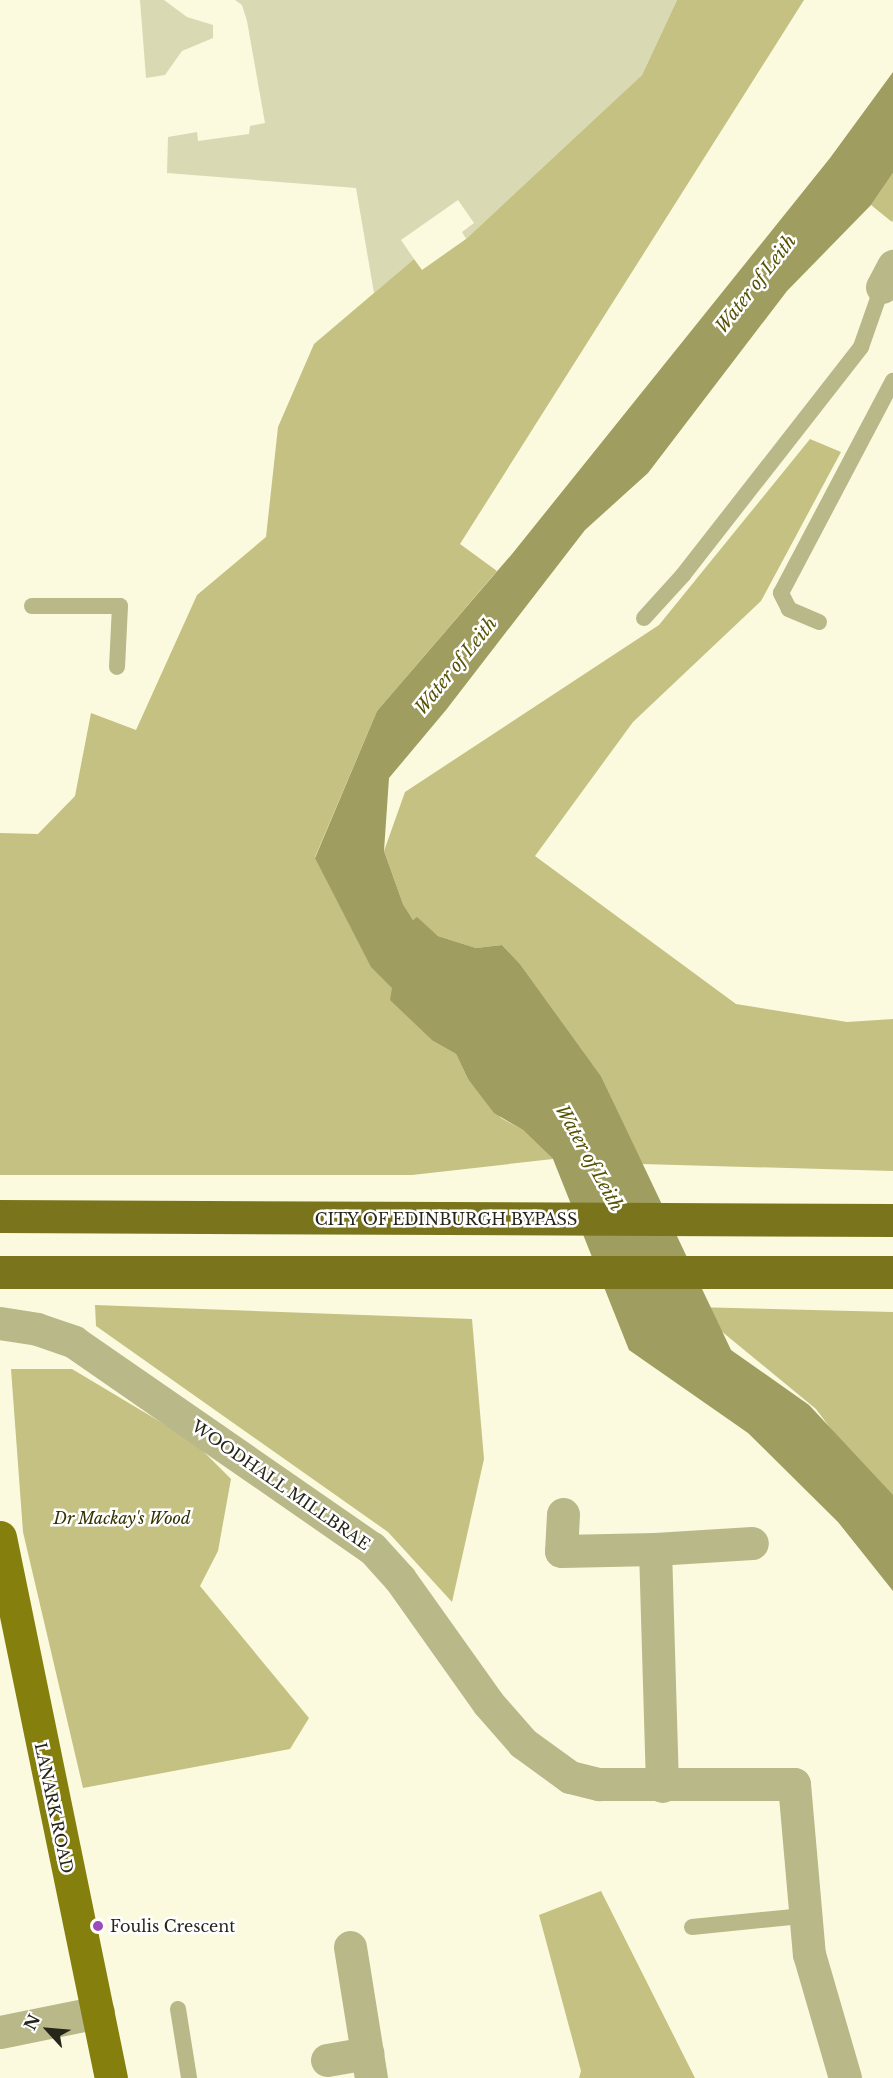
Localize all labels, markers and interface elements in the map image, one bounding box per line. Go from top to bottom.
water label: Water of Leith [711,230,801,338]
water label: Water of Leith [410,613,502,719]
water label: Water of Leith [551,1101,627,1215]
street label: CITY OF EDINBURGH BYPASS [314,1209,578,1229]
street label: WOODHALL MILLBRAE [188,1416,374,1554]
park label: Dr Mackay's Wood [53,1508,191,1528]
street label: LANARK ROAD [31,1741,77,1875]
place label: Foulis Crescent [110,1916,235,1936]
marker: Foulis Crescent [91,1919,105,1933]
north arrow [18,2000,78,2060]
text: N [20,2011,44,2033]

